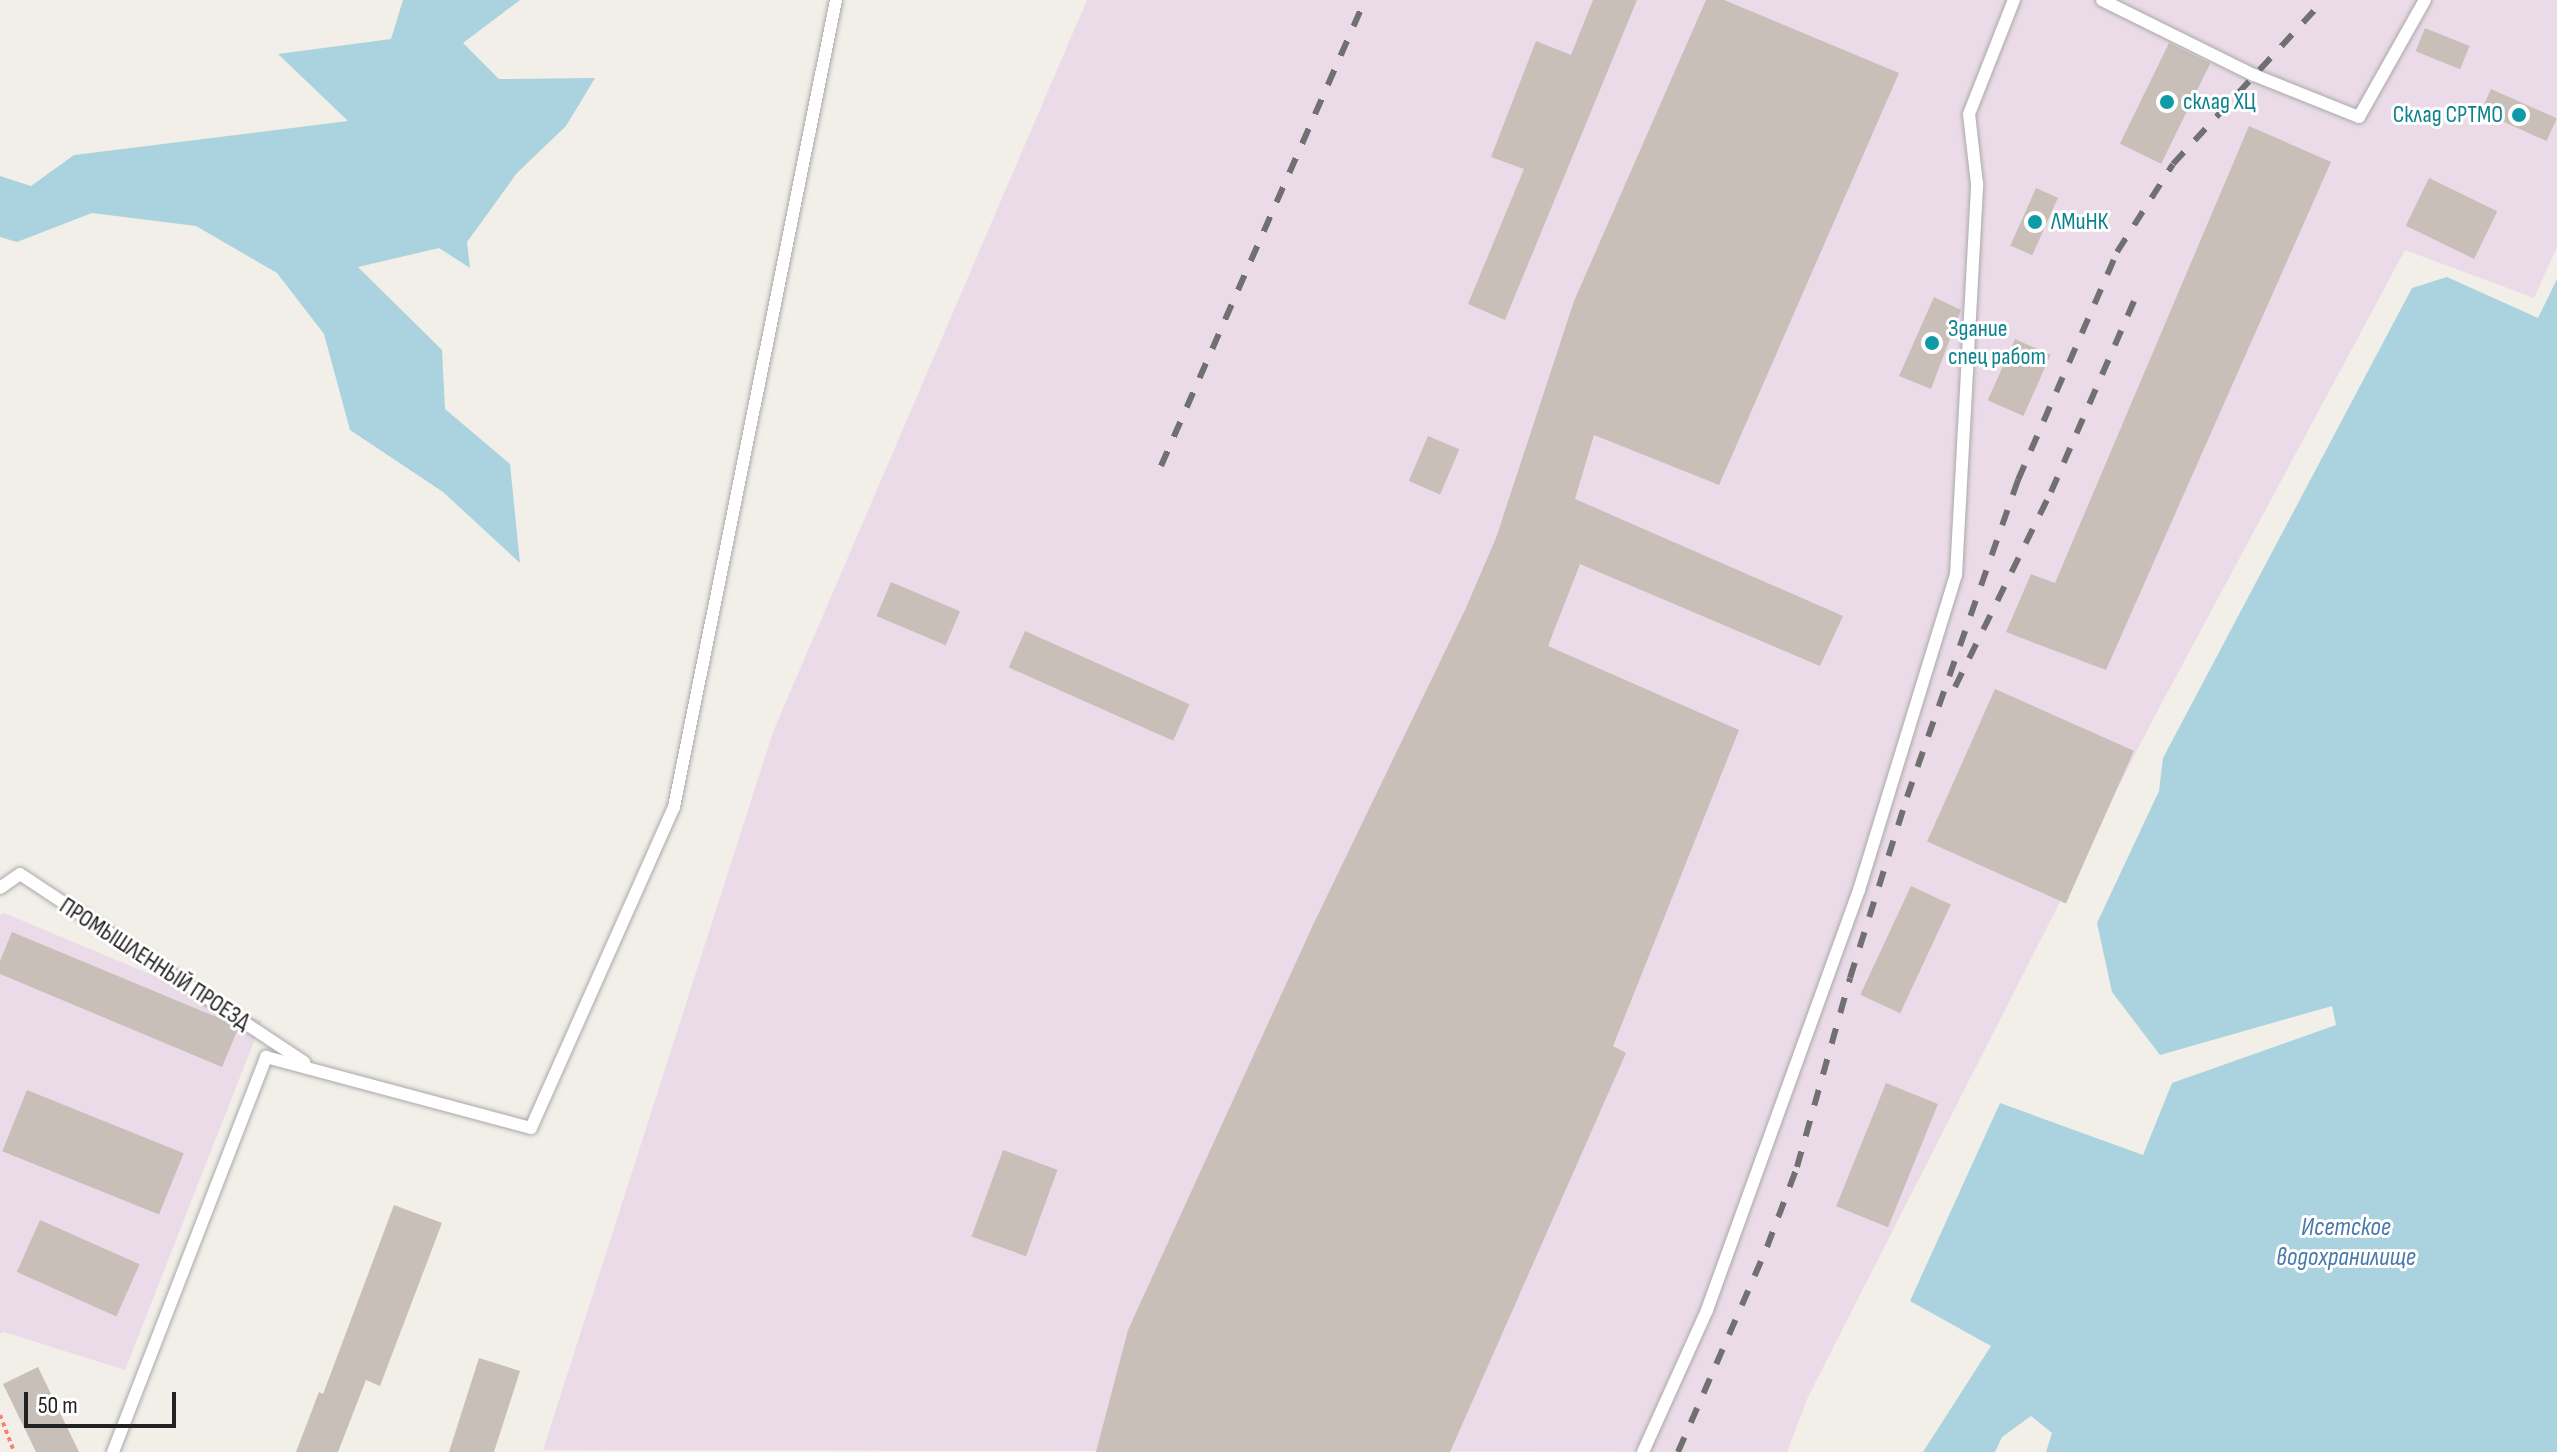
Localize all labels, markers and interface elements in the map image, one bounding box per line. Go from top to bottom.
place label: склад ХЦ [2183,88,2256,116]
marker: склад ХЦ [2158,93,2176,111]
place label: Склад СРТМО [2393,101,2503,129]
marker: Склад СРТМО [2510,106,2528,124]
place label: ЛМиНК [2051,208,2108,236]
marker: ЛМиНК [2026,213,2044,231]
place label: Здание спец работ [1948,315,2046,371]
marker: Здание спец работ [1923,334,1941,352]
street label: ПРОМЫШЛЕННЫЙ ПРОЕЗД [54,892,256,1036]
water label: Исетское водохранилище [2276,1212,2416,1274]
scale bar [28,1376,180,1426]
text: 50 m [38,1391,78,1420]

